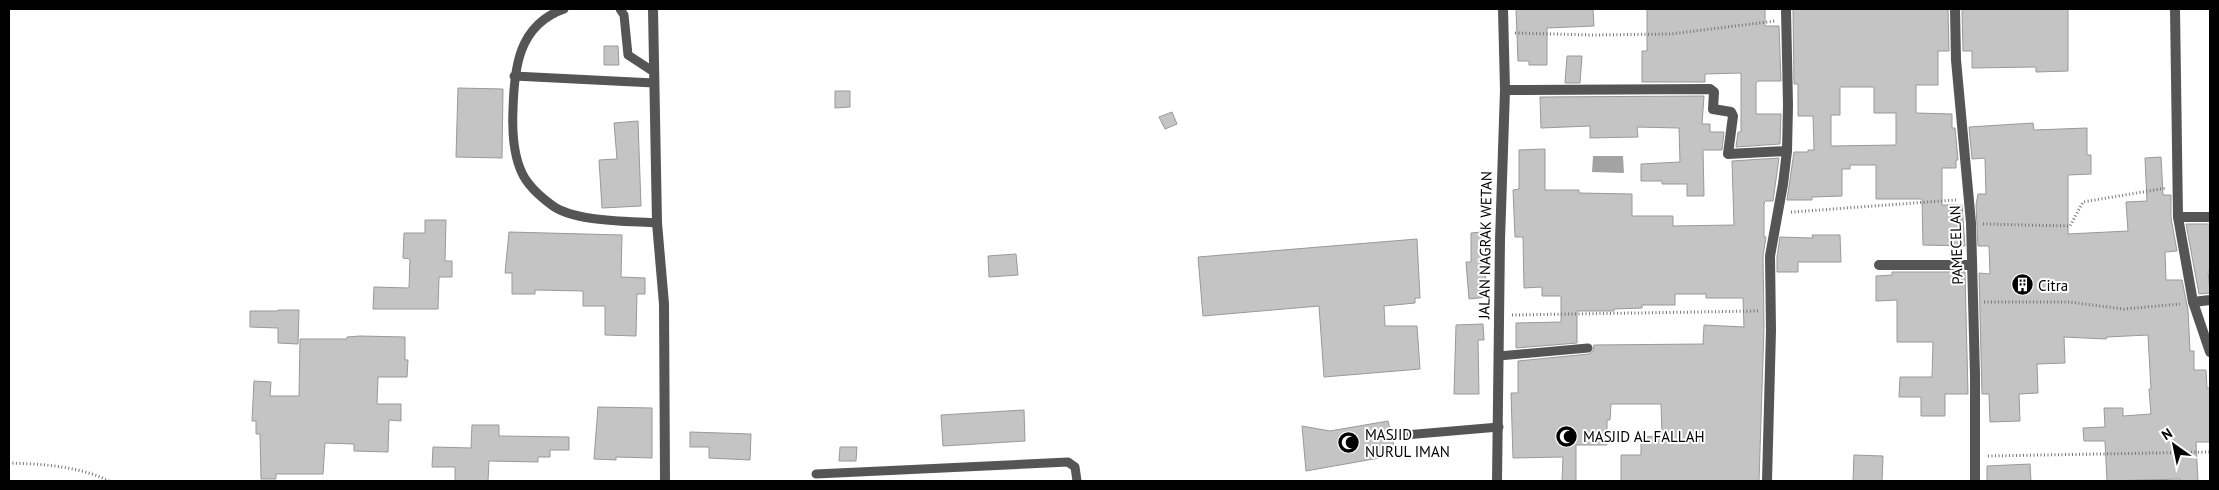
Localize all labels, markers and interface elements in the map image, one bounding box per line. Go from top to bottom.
street label: JALAN NAGRAK WETAN [1474,171,1496,320]
street label: PAMECELAN [1945,205,1967,285]
building icon: Citra [2010,273,2034,297]
place label: Citra [2038,276,2068,295]
north arrow [2149,420,2199,470]
mosque icon: MASJID AL FALLAH [1555,424,1579,448]
text: N [2158,424,2176,444]
place label: MASJID NURUL IMAN [1365,425,1450,461]
place label: MASJID AL FALLAH [1583,427,1705,446]
mosque icon: MASJID NURUL IMAN [1337,431,1361,455]

